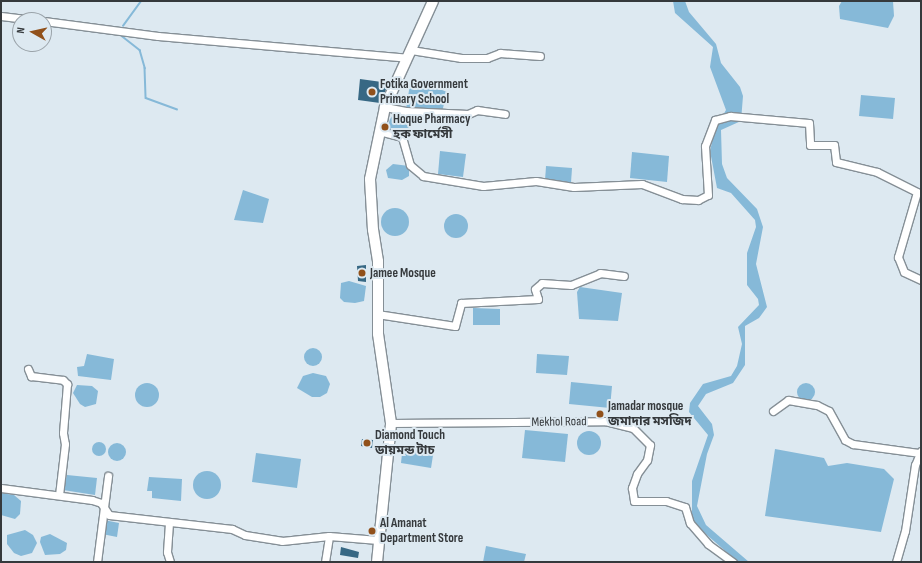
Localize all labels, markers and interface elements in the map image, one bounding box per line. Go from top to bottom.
north arrow [12,12,52,52]
text: N [14,27,27,34]
place label: Fotika Government Primary School [380,77,468,108]
marker: Fotika Government Primary School [367,87,377,97]
place label: Hoque Pharmacy হক ফার্মেসী [393,112,470,143]
marker: Hoque Pharmacy হক ফার্মেসী [380,122,390,132]
place label: Jamee Mosque [370,265,436,281]
marker: Jamee Mosque [357,268,367,278]
place label: Jamadar mosque জমাদার মসজিদ [608,399,692,430]
marker: Jamadar mosque জমাদার মসজিদ [595,409,605,419]
street label: Mekhol Road [531,414,587,430]
place label: Diamond Touch ডায়মন্ড টাচ [375,428,445,459]
marker: Diamond Touch ডায়মন্ড টাচ [362,438,372,448]
place label: Al Amanat Department Store [380,516,463,547]
marker: Al Amanat Department Store [367,526,377,536]

